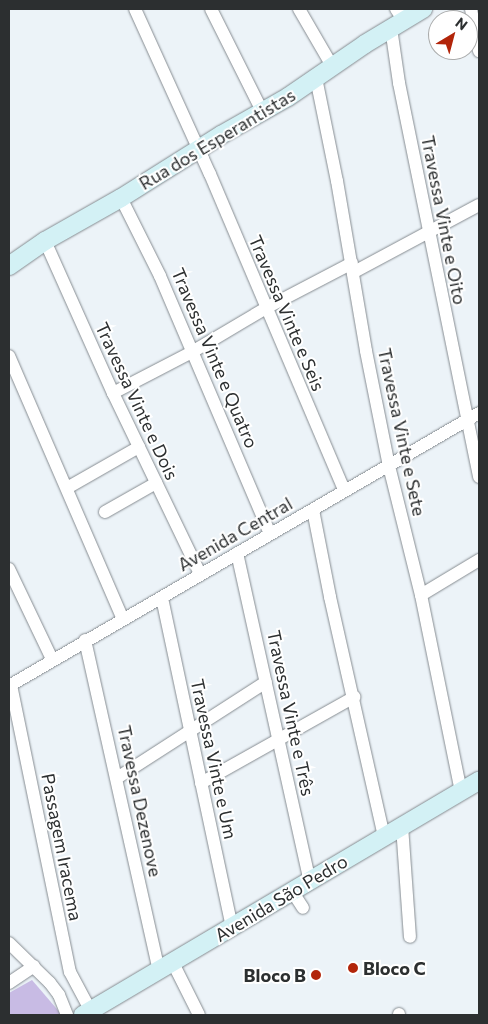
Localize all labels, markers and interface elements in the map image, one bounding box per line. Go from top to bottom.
north arrow [428,10,478,60]
text: N [452,13,471,33]
street label: Rua dos Esperantistas [135,84,299,194]
street label: Travessa Vinte e Oito [417,134,471,306]
street label: Travessa Vinte e Seis [244,232,330,394]
street label: Travessa Vinte e Quatro [167,265,263,451]
street label: Travessa Vinte e Dois [91,319,183,483]
street label: Travessa Vinte e Sete [374,346,430,518]
street label: Avenida Central [174,492,296,576]
street label: Travessa Vinte e Três [263,628,319,798]
street label: Travessa Vinte e Um [186,677,242,841]
street label: Travessa Dezenove [113,723,167,879]
street label: Passagem Iracema [37,771,87,923]
street label: Avenida São Pedro [211,850,351,946]
place label: Bloco C [363,957,426,979]
marker: Bloco C [347,962,359,974]
place label: Bloco B [244,964,306,986]
marker: Bloco B [310,969,322,981]

